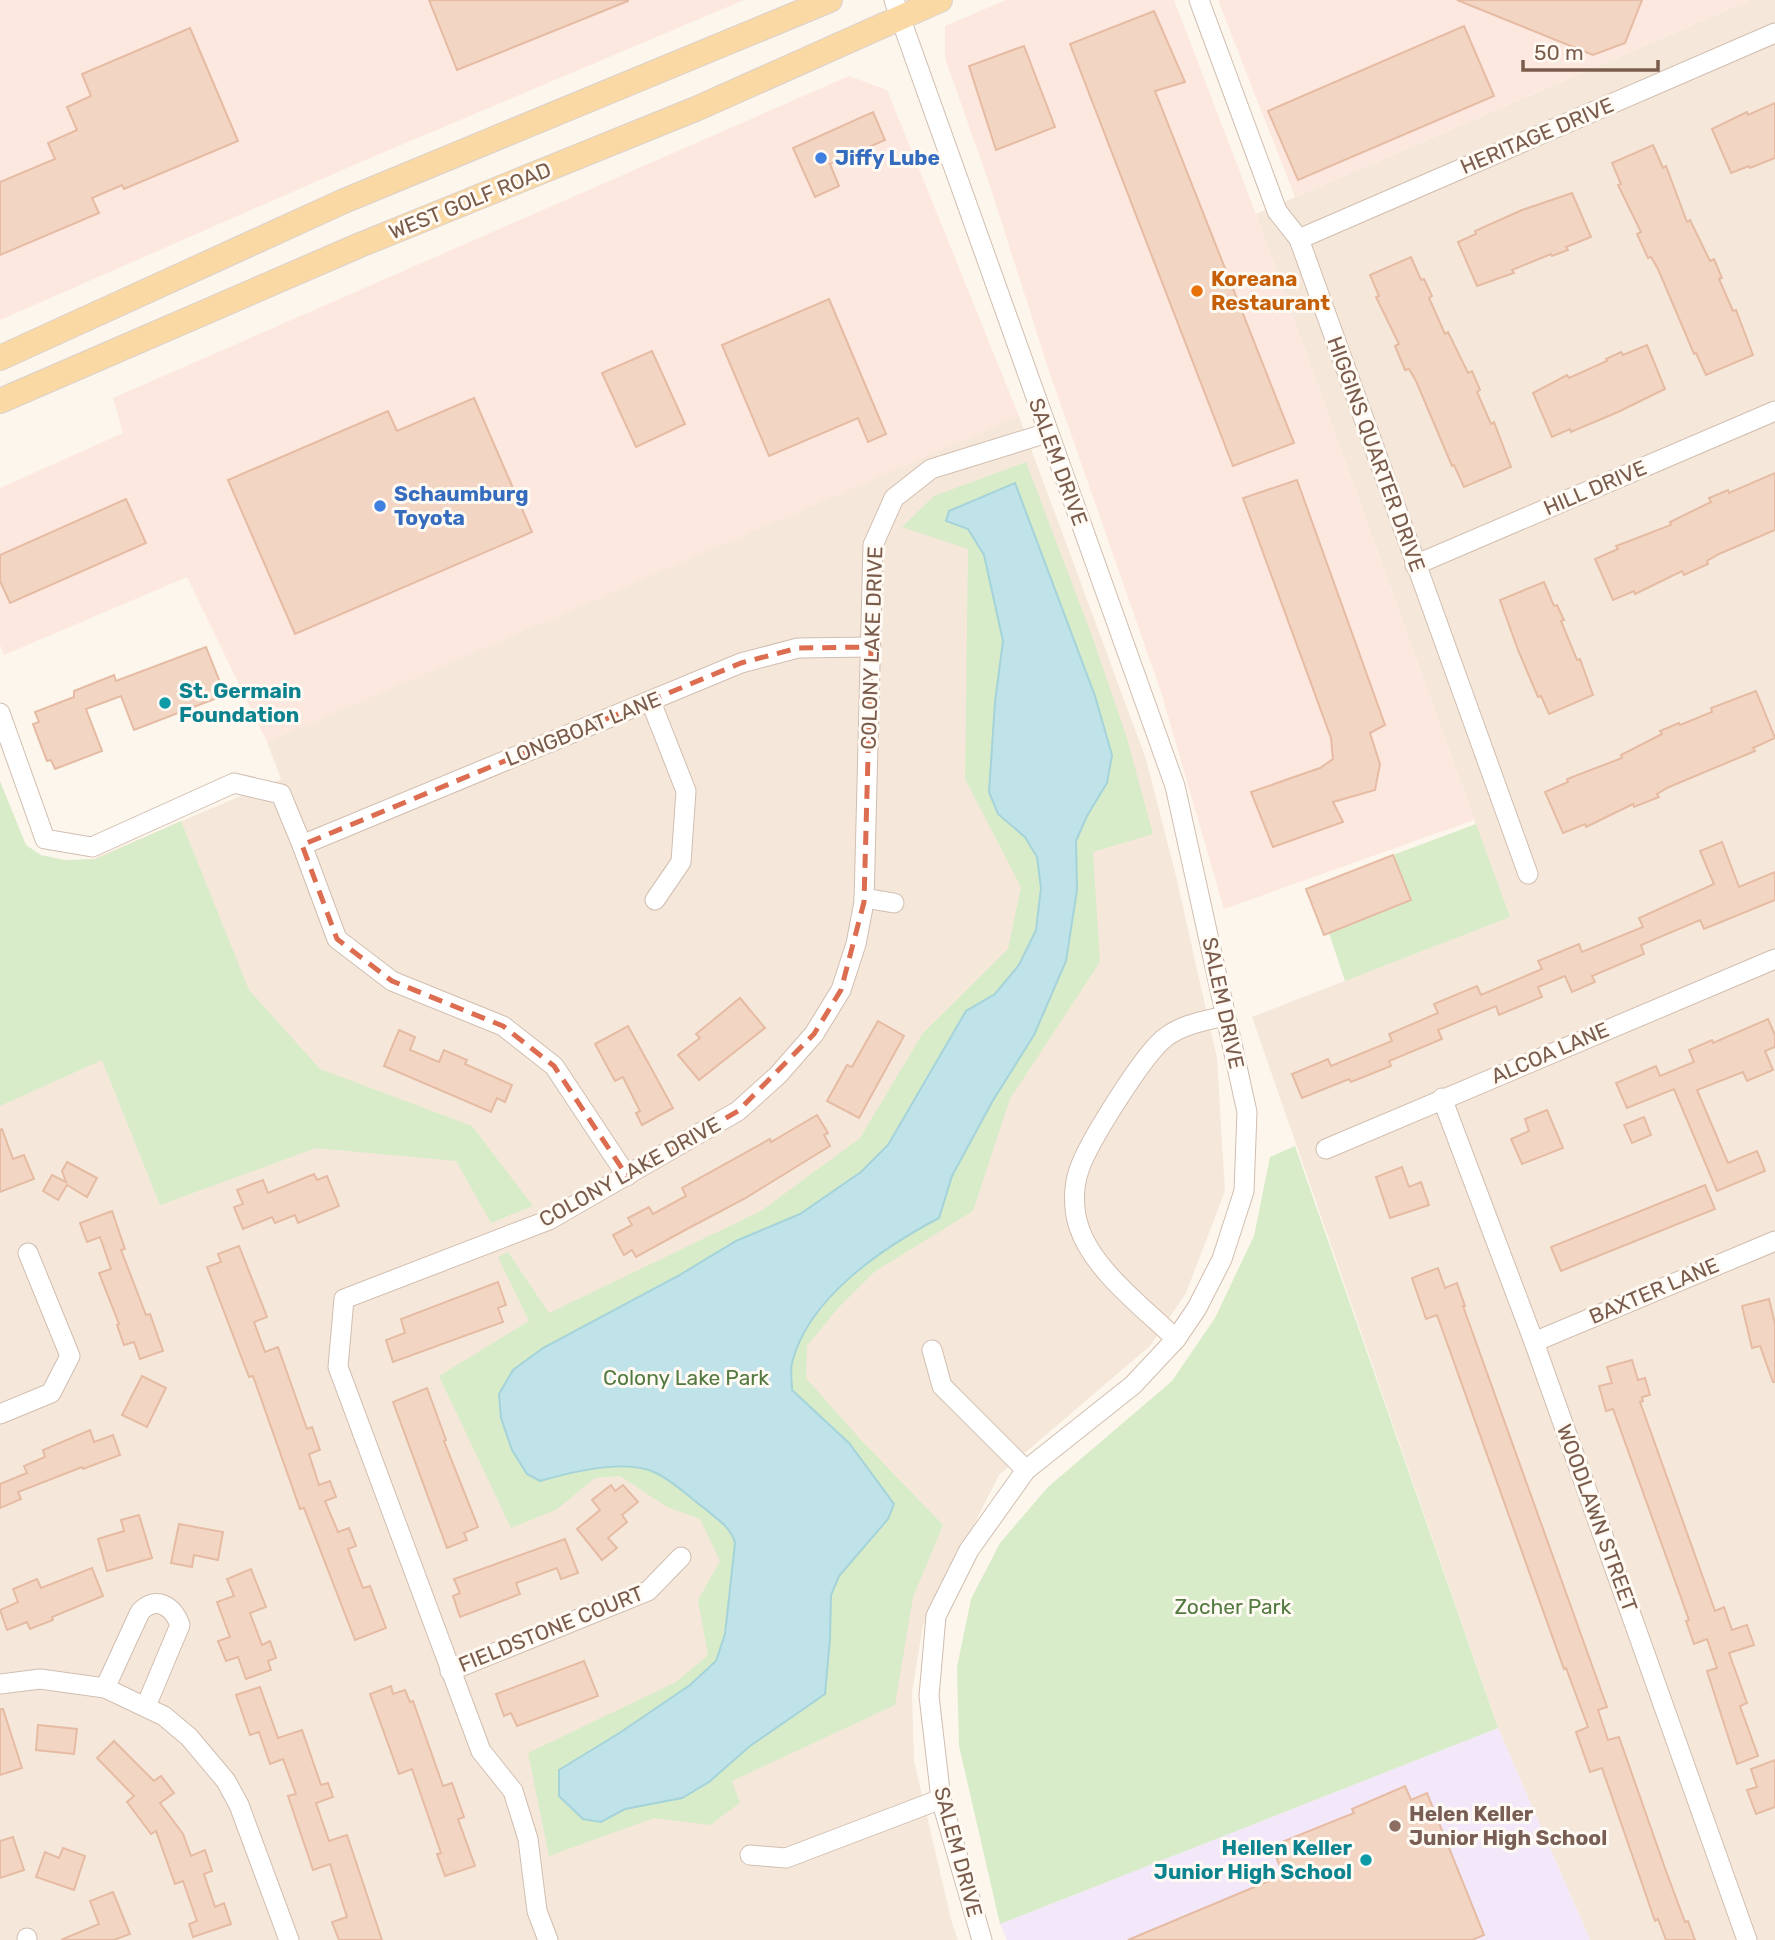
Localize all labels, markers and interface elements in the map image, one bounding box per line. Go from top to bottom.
scale bar [1523,28,1658,72]
text: 50 m [1534,40,1584,65]
street label: HERITAGE DRIVE [1456,92,1617,179]
place label: Jiffy Lube [835,145,940,170]
marker: Jiffy Lube [813,150,829,166]
street label: WEST GOLF ROAD [385,157,555,245]
place label: Koreana Restaurant [1211,266,1330,315]
marker: Koreana Restaurant [1189,283,1205,299]
street label: HIGGINS QUARTER DRIVE [1322,333,1431,575]
street label: SALEM DRIVE [1024,395,1093,529]
street label: HILL DRIVE [1540,455,1650,520]
place label: Schaumburg Toyota [394,481,529,530]
marker: Schaumburg Toyota [372,498,388,514]
street label: COLONY LAKE DRIVE [855,546,888,750]
place label: St. Germain Foundation [179,678,301,727]
street label: LONGBOAT LANE [502,686,664,771]
marker: St. Germain Foundation [157,695,173,711]
street label: SALEM DRIVE [1197,935,1250,1071]
street label: ALCOA LANE [1487,1017,1612,1089]
street label: COLONY LAKE DRIVE [535,1111,725,1232]
street label: BAXTER LANE [1585,1252,1722,1329]
park label: Colony Lake Park [603,1365,769,1390]
street label: WOODLAWN STREET [1552,1421,1643,1615]
street label: FIELDSTONE COURT [455,1580,647,1677]
park label: Zocher Park [1175,1594,1292,1619]
street label: SALEM DRIVE [929,1784,988,1920]
place label: Helen Keller Junior High School [1409,1801,1607,1850]
marker: Helen Keller Junior High School [1387,1818,1403,1834]
place label: Hellen Keller Junior High School [1154,1835,1352,1884]
marker: Hellen Keller Junior High School [1358,1852,1374,1868]

